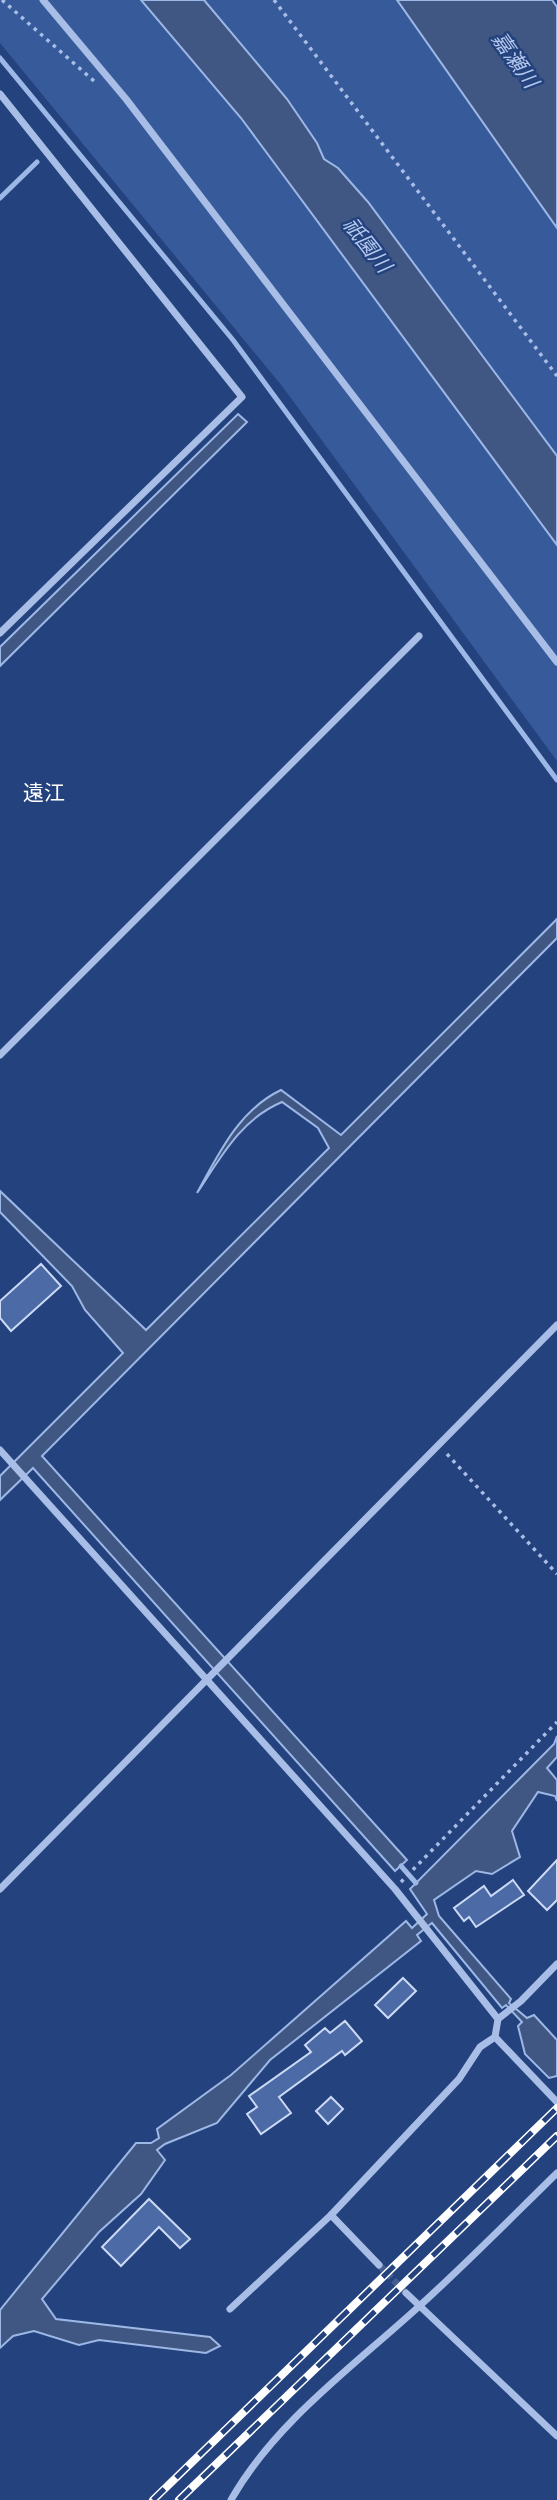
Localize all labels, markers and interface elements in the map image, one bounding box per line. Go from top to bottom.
water label: 嘉瀬川 [488,27,545,94]
water label: 祇園川 [339,212,398,278]
district label: 遠江 [23,780,65,804]

